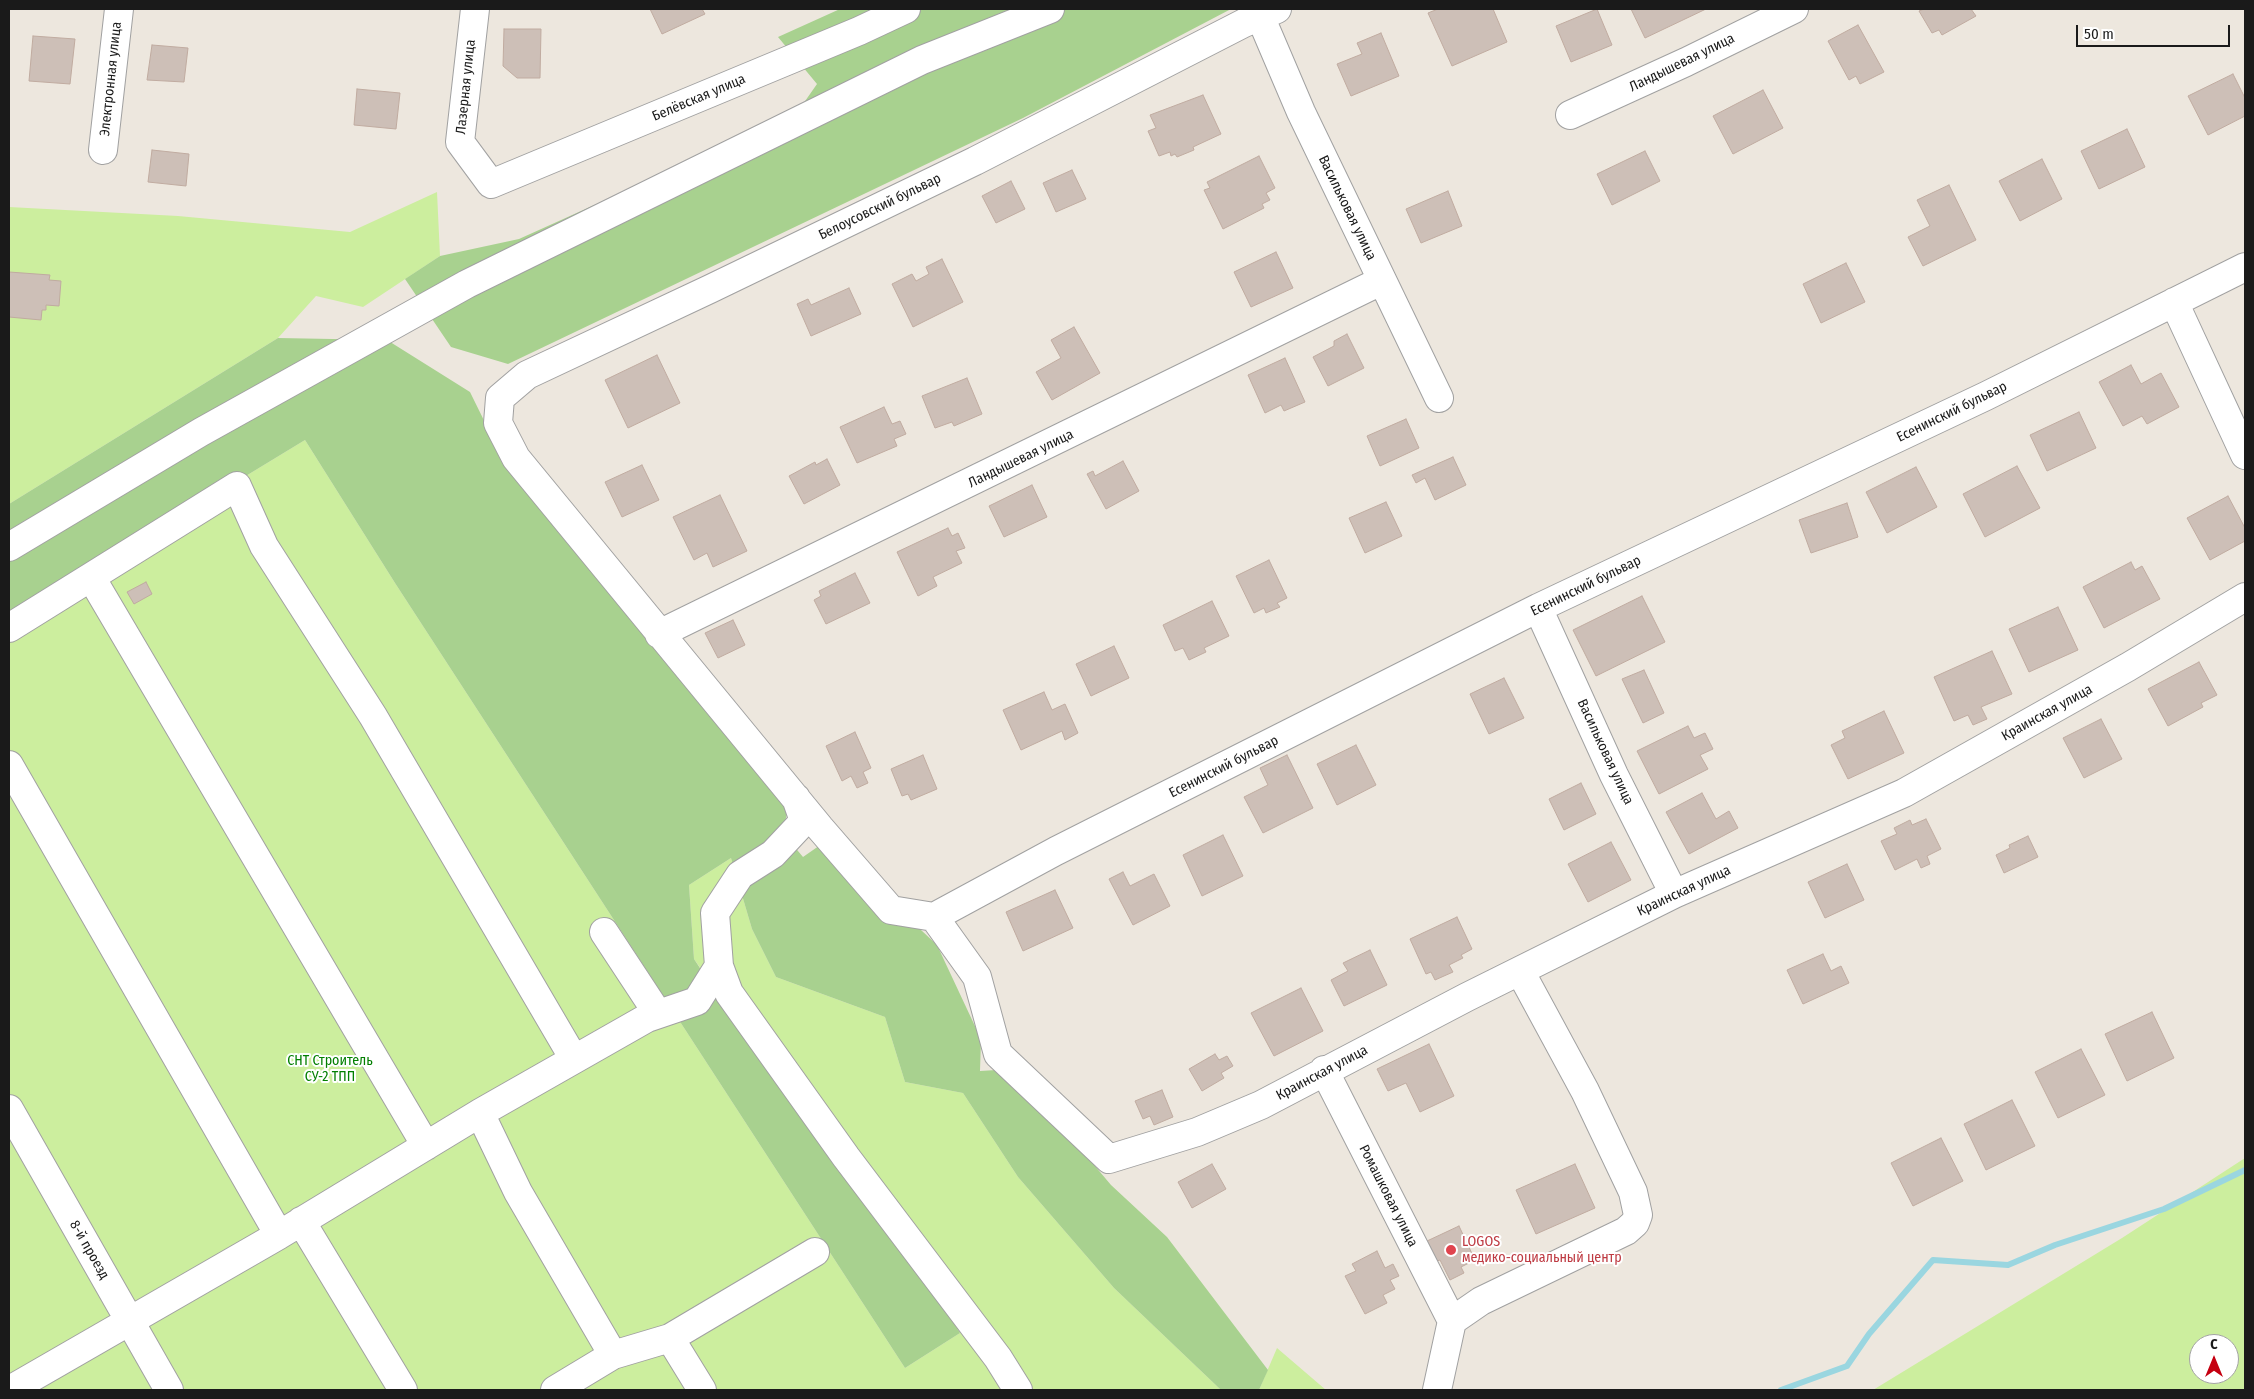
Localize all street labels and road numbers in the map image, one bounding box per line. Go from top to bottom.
street label: Электронная улица [97,21,125,137]
street label: Ландышевая улица [1627,30,1737,96]
street label: Лазерная улица [453,39,479,135]
street label: Белёвская улица [650,71,748,125]
street label: Васильковая улица [1314,153,1380,263]
street label: Белоусовский бульвар [816,170,944,244]
street label: Есенинский бульвар [1894,378,2010,446]
street label: Ландышевая улица [966,426,1076,492]
street label: Есенинский бульвар [1528,552,1644,620]
street label: Краинская улица [1999,681,2095,745]
street label: Васильковая улица [1573,697,1637,807]
street label: Есенинский бульвар [1167,732,1281,802]
street label: Краинская улица [1635,862,1733,920]
street label: Краинская улица [1273,1042,1371,1104]
street label: Ромашковая улица [1355,1142,1421,1250]
street label: 8-й проезд [65,1218,113,1282]

